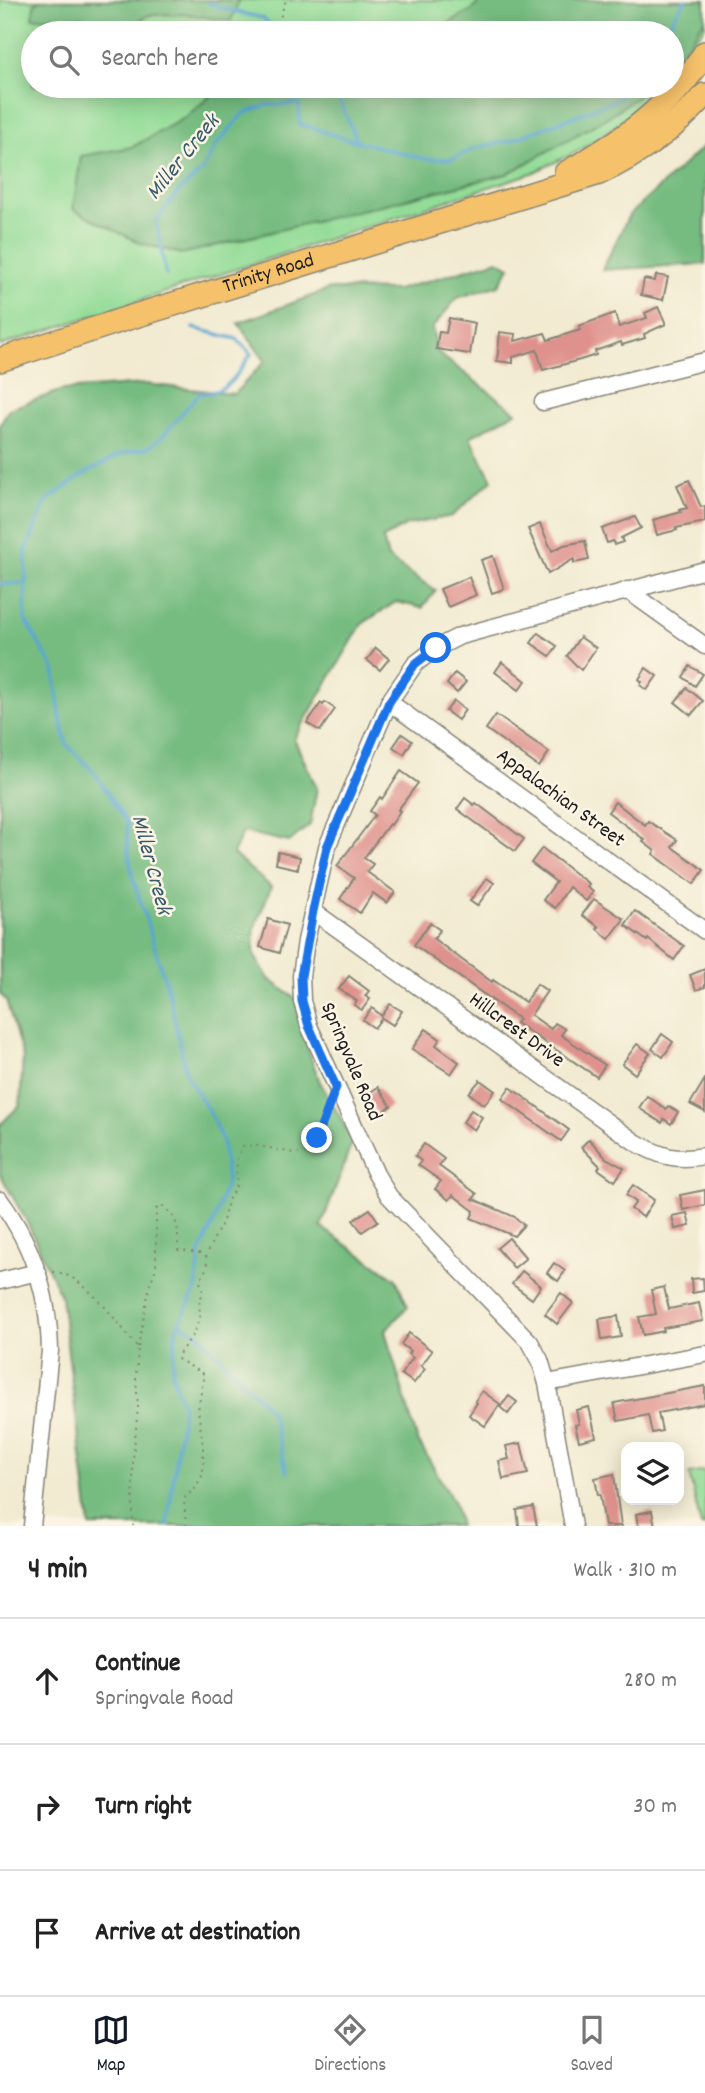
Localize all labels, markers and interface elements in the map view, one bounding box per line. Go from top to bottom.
search box [21,21,684,98]
icon: search [45,41,83,79]
text: Search here [101,41,219,78]
water label: Miller Creek [139,106,231,208]
street label: Trinity Road [219,247,318,303]
route start [420,632,451,663]
street label: Appalachian Street [489,742,631,856]
water label: Miller Creek [121,811,180,921]
street label: Hillcrest Drive [462,986,570,1076]
street label: Springvale Road [311,998,389,1126]
route end [301,1122,332,1153]
map controls [621,1442,684,1505]
button: layers [621,1442,684,1505]
text: 4 min [28,1550,87,1593]
text: Walk · 310 m [573,1555,677,1588]
text: Continue [95,1646,180,1683]
icon: ahead [28,1662,66,1700]
text: 280 m [624,1665,677,1698]
text: Springvale Road [95,1683,233,1716]
icon: right [28,1788,66,1826]
text: Turn right [95,1789,192,1826]
text: 30 m [633,1791,677,1824]
icon: arrive [28,1914,66,1952]
text: Arrive at destination [95,1915,300,1952]
tab: Map [92,2011,130,2080]
tab: Directions [314,2011,386,2080]
tab: Saved [570,2011,613,2080]

